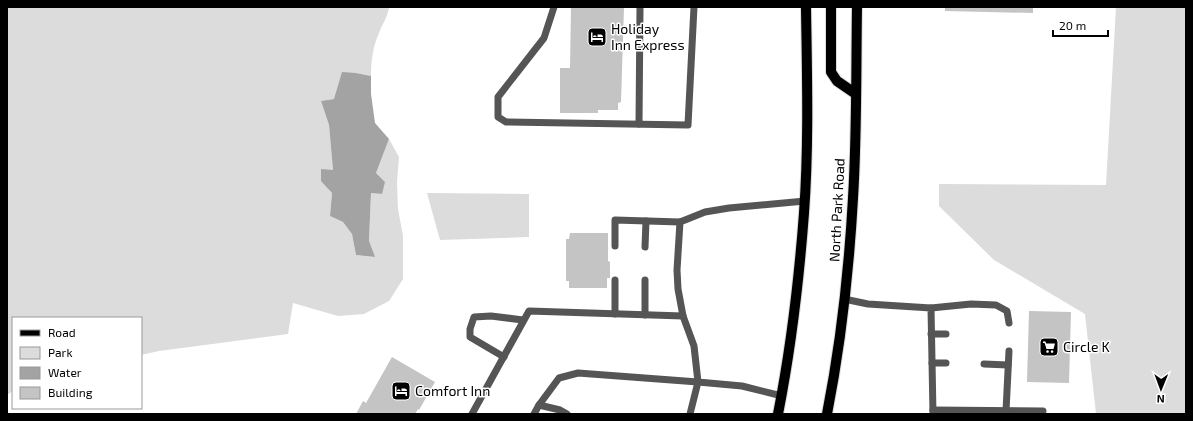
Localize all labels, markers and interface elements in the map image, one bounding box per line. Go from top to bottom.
scale bar [1053,12,1108,38]
text: 20 m [1059,18,1086,32]
place label: Holiday Inn Express [611,20,685,53]
hotel icon: Holiday Inn Express [586,26,608,48]
street label: North Park Road [825,158,848,262]
legend [12,317,142,409]
text: Road [48,325,76,339]
supermarket icon: Circle K [1038,336,1060,358]
place label: Circle K [1063,338,1111,355]
text: Park [48,345,73,359]
text: Water [48,365,82,379]
north arrow [1141,369,1181,409]
hotel icon: Comfort Inn [390,380,412,402]
place label: Comfort Inn [415,382,490,399]
text: Building [48,385,93,399]
text: N [1157,393,1165,406]

